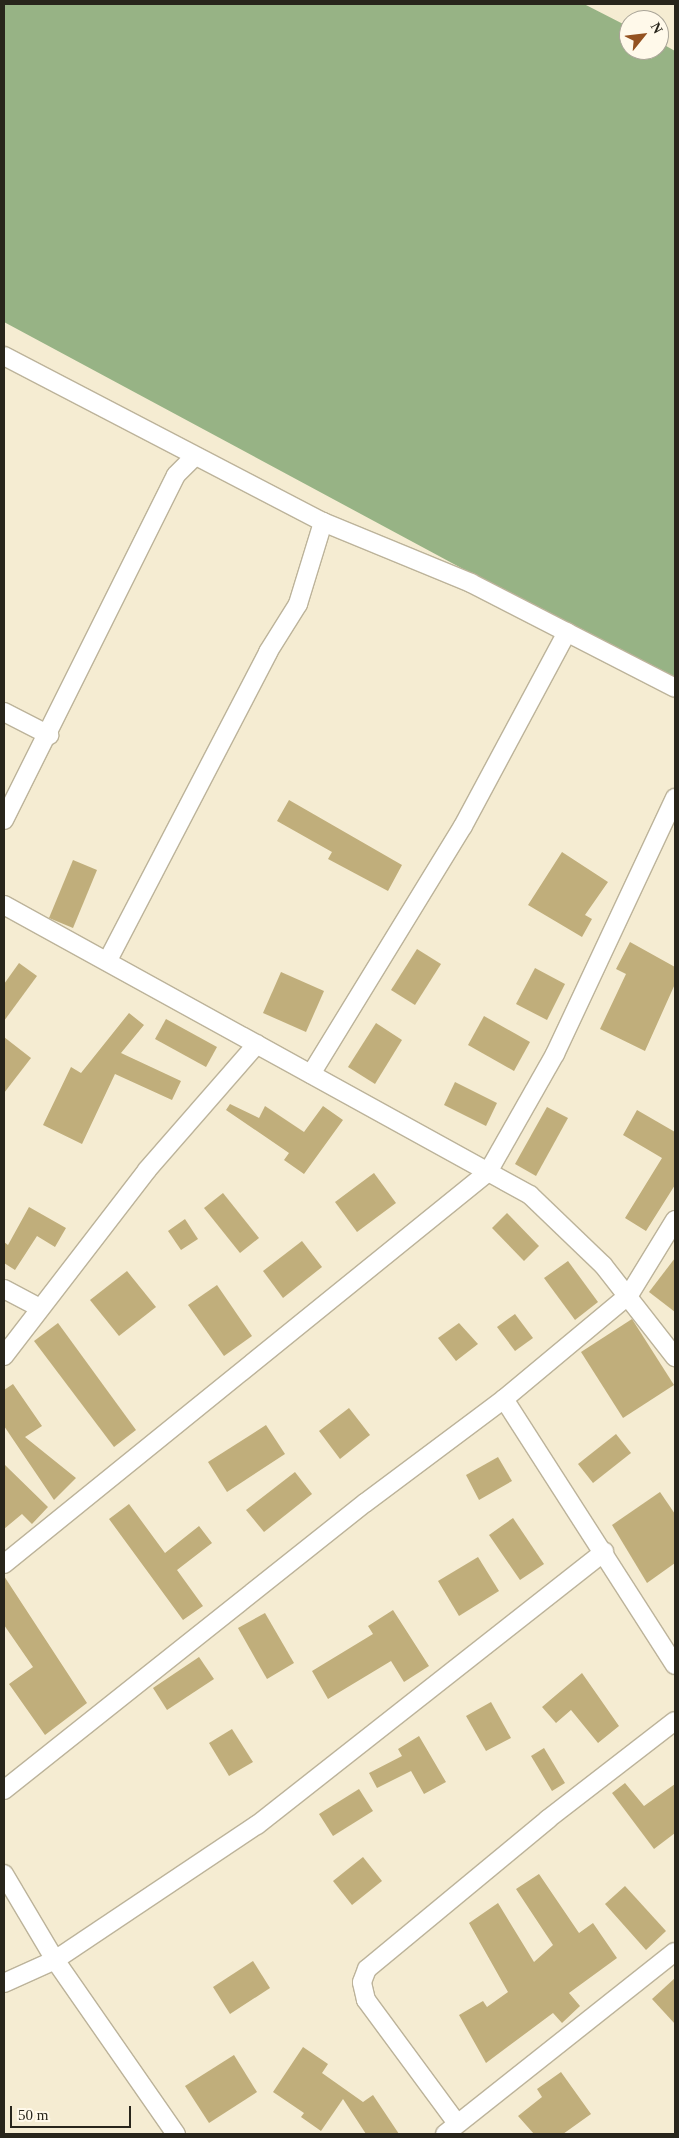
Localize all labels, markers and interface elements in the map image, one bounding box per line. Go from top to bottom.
north arrow [619,10,669,60]
text: N [648,20,666,36]
scale bar [12,2096,134,2128]
text: 50 m [18,2107,48,2123]

